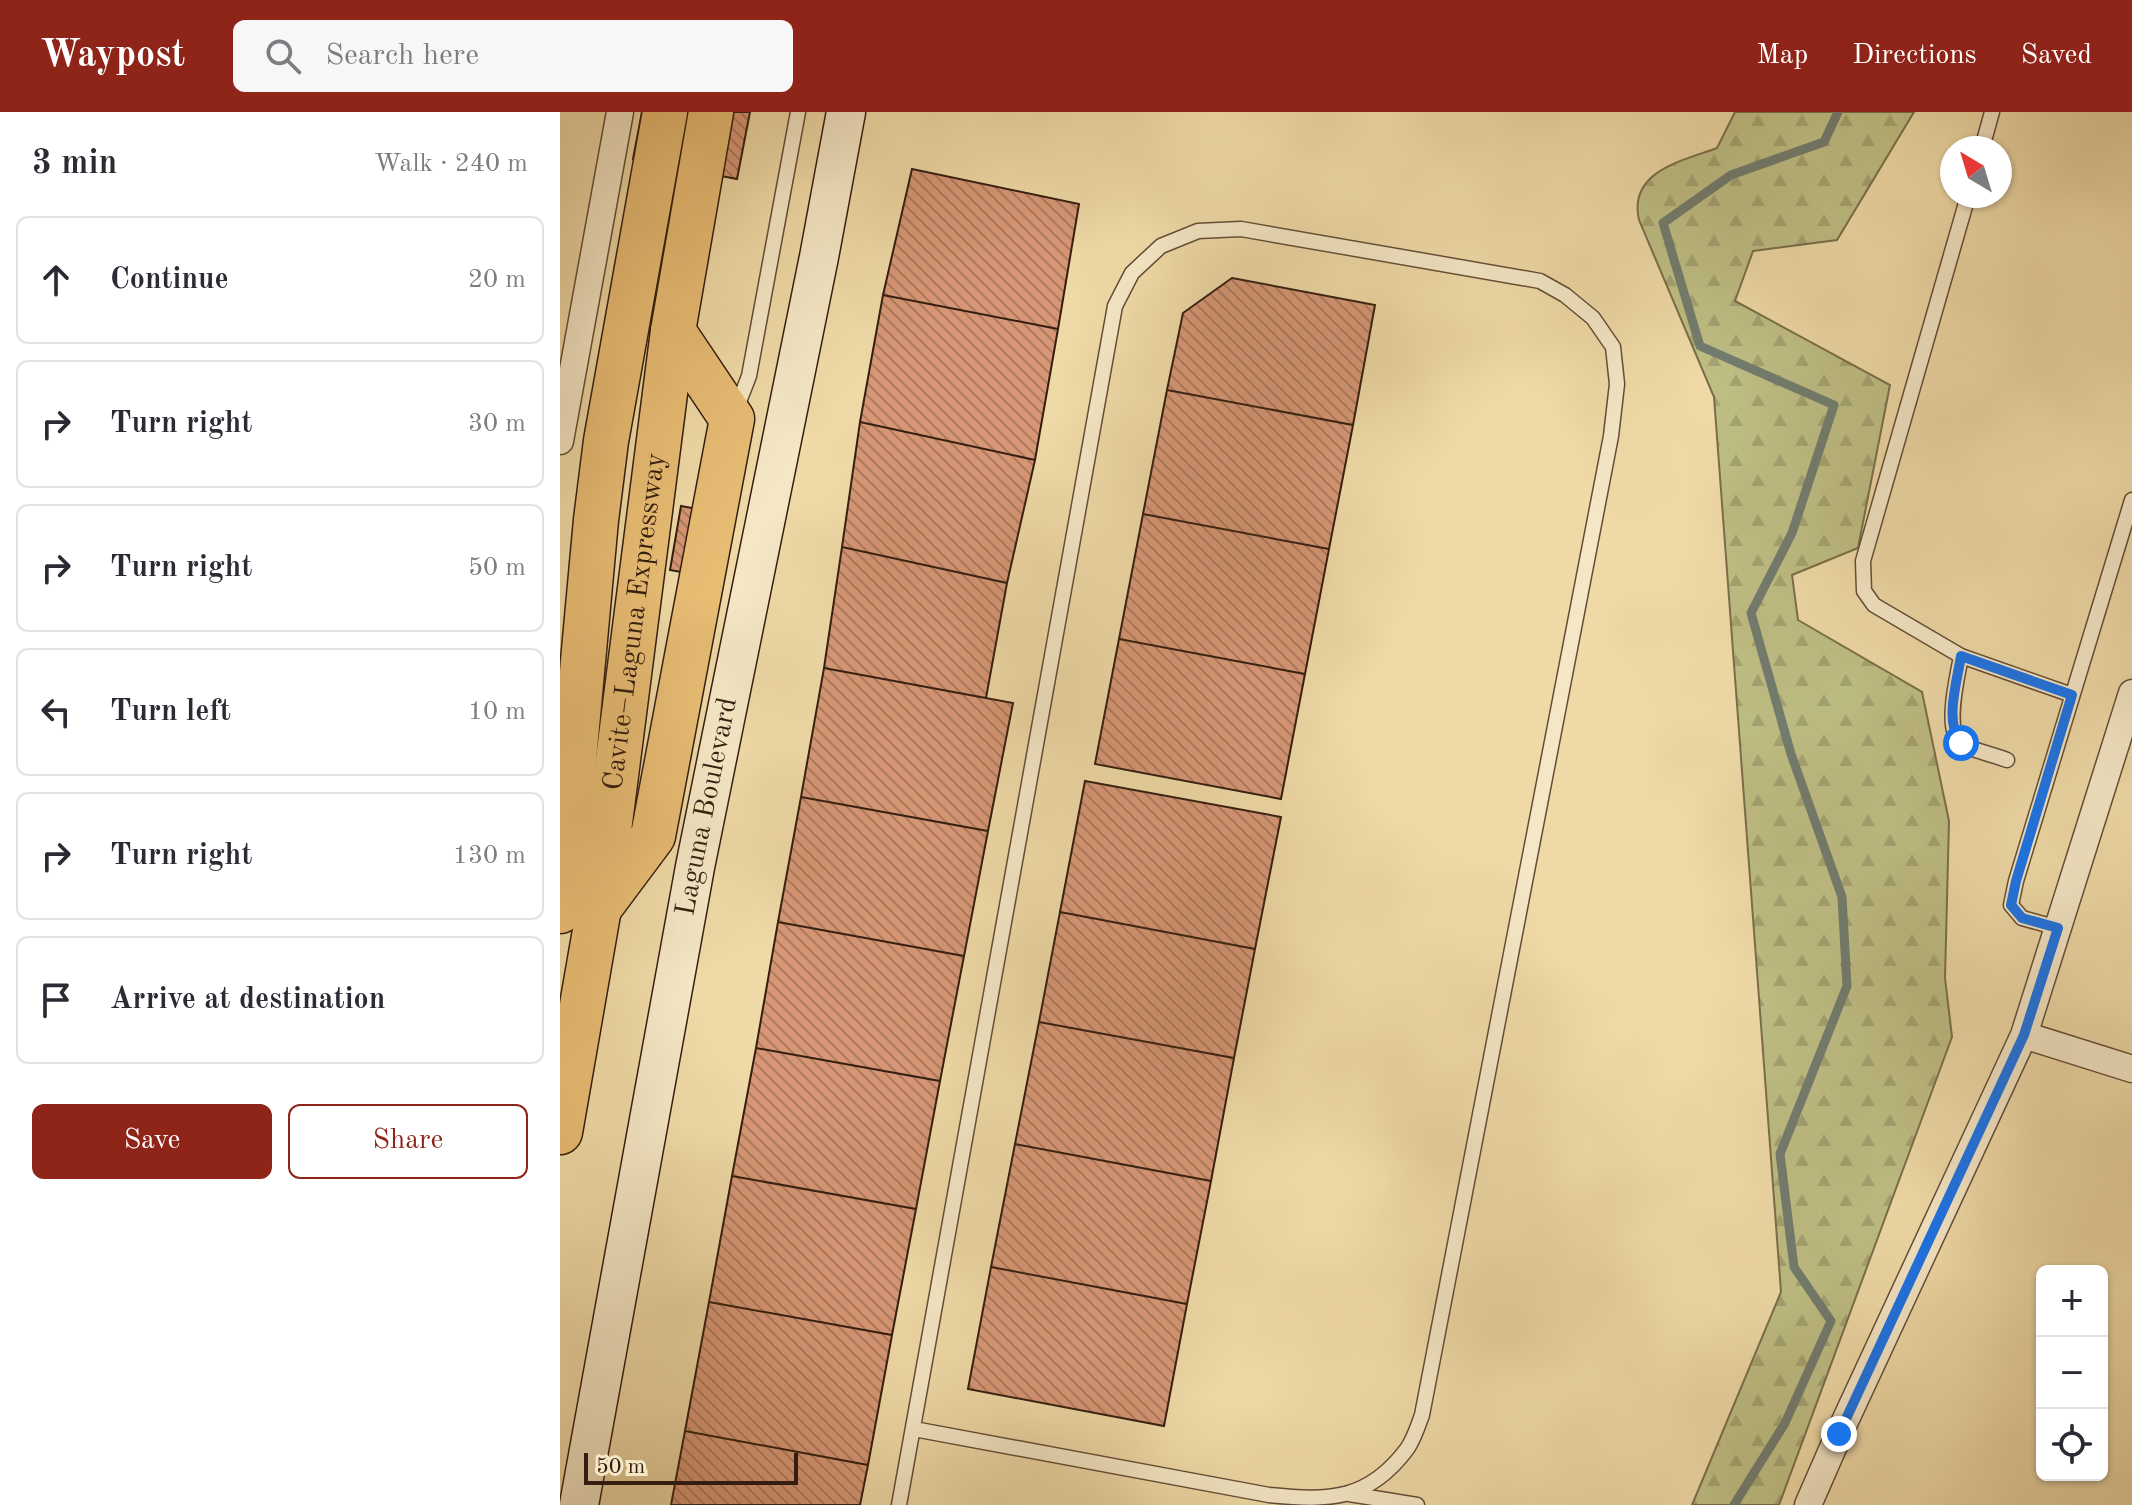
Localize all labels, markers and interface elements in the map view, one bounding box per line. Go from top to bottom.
search box [233,20,793,92]
icon: search [261,34,305,78]
text: Waypost [40,37,185,75]
text: Search here [325,41,479,71]
text: Map [1756,42,1808,70]
text: Directions [1852,42,1977,70]
text: Saved [2021,42,2092,70]
north arrow [1940,136,2012,208]
text: 3 min [32,147,117,181]
text: Walk · 240 m [374,151,528,177]
icon: ahead [34,258,78,302]
text: Continue [110,265,229,295]
text: 20 m [468,267,526,293]
icon: right [34,402,78,446]
text: Turn right [110,409,252,439]
text: 30 m [468,411,526,437]
street label: Cavite–Laguna Expressway [600,451,671,792]
icon: right [34,546,78,590]
text: Turn right [110,553,252,583]
text: 50 m [468,555,526,581]
icon: left [34,690,78,734]
street label: Laguna Boulevard [672,695,743,918]
text: Turn left [110,697,231,727]
text: 10 m [468,699,526,725]
route start [1943,725,1979,761]
icon: right [34,834,78,878]
text: Turn right [110,841,252,871]
text: 130 m [453,843,526,869]
icon: arrive [34,978,78,1022]
text: Arrive at destination [110,985,385,1015]
button: Save [32,1104,272,1179]
button: Share [288,1104,528,1179]
map controls [2036,1265,2108,1481]
button: + [2036,1265,2108,1337]
button: − [2036,1337,2108,1409]
button: locate [2036,1409,2108,1481]
route end [1821,1416,1857,1452]
scale bar [584,1449,798,1485]
text: 50 m [596,1456,645,1478]

